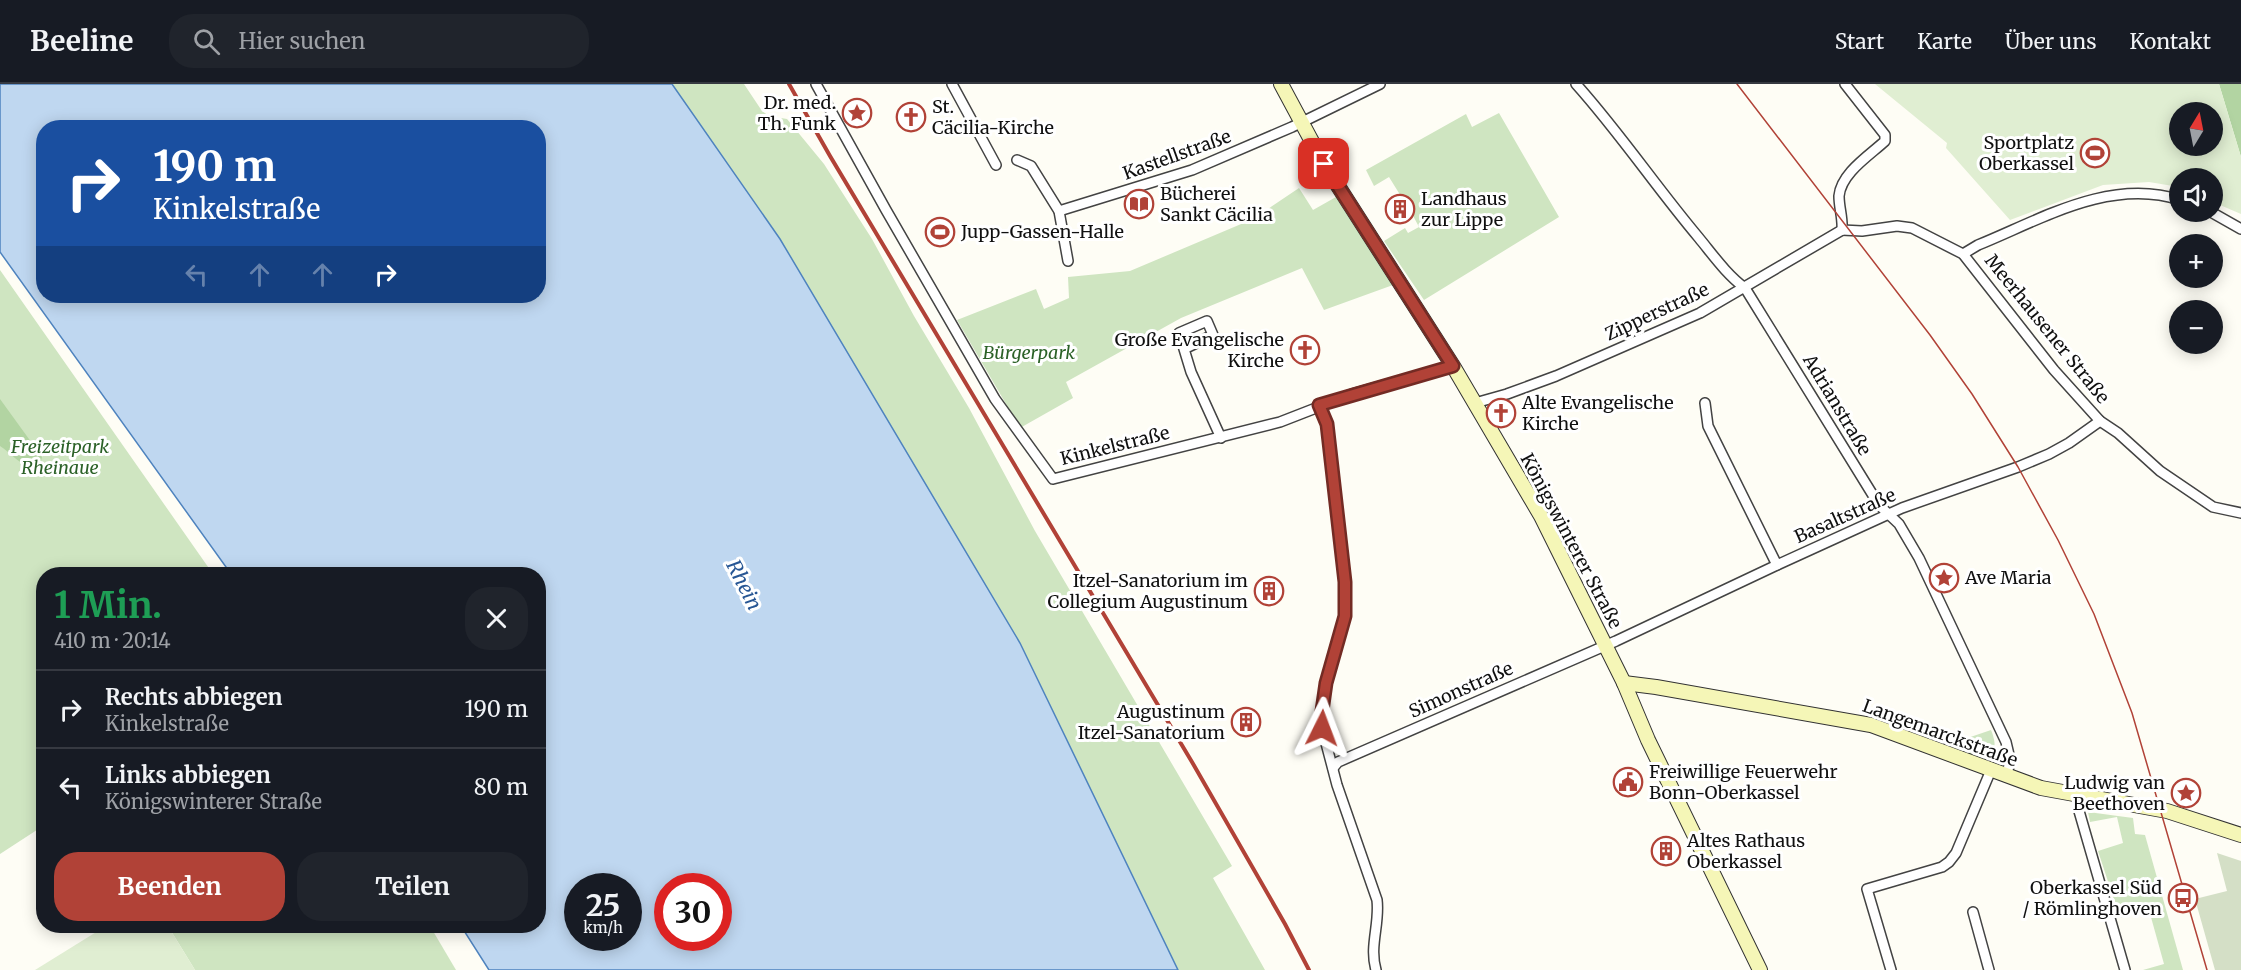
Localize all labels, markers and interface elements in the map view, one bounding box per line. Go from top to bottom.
search box [169,14,589,68]
text: Beeline [30,23,133,59]
icon: search [190,25,223,58]
text: Hier suchen [238,27,365,55]
text: Start [1835,28,1884,55]
text: Karte [1917,28,1972,55]
text: Über uns [2005,28,2096,55]
text: Kontakt [2129,28,2211,55]
place label: Dr. med. Th. Funk [758,91,837,135]
place label: St. Cäcilia-Kirche [932,95,1054,139]
place icon: Dr. med. Th. Funk [841,97,873,129]
church icon: St. Cäcilia-Kirche [895,101,927,133]
north arrow [2169,102,2223,156]
map controls [2169,102,2223,354]
street label: Kastellstraße [1120,124,1234,185]
place label: Sportplatz Oberkassel [1979,131,2074,175]
sports icon: Sportplatz Oberkassel [2079,137,2111,169]
pin [1298,138,1349,189]
text: 190 m [153,140,276,192]
icon: right [54,144,132,222]
icon: arrive [1307,147,1340,180]
button: sound [2169,168,2223,222]
place label: Bücherei Sankt Cäcilia [1160,182,1273,226]
place label: Landhaus zur Lippe [1421,187,1507,231]
library icon: Bücherei Sankt Cäcilia [1123,188,1155,220]
text: Kinkelstraße [153,192,320,226]
building icon: Landhaus zur Lippe [1384,193,1416,225]
sports icon: Jupp-Gassen-Halle [924,216,956,248]
place label: Jupp-Gassen-Halle [960,220,1124,243]
button: + [2169,234,2223,288]
street label: Meerhausener Straße [1980,249,2115,408]
icon: left [180,258,213,291]
icon: ahead [243,258,276,291]
icon: ahead [306,258,339,291]
icon: right [369,258,402,291]
street label: Zipperstraße [1601,277,1712,346]
button: − [2169,300,2223,354]
place label: Große Evangelische Kirche [1115,328,1284,372]
church icon: Große Evangelische Kirche [1289,334,1321,366]
park label: Bürgerpark [983,341,1075,364]
street label: Adrianstraße [1798,349,1877,459]
place label: Alte Evangelische Kirche [1521,391,1674,435]
church icon: Alte Evangelische Kirche [1485,397,1517,429]
street label: Kinkelstraße [1058,421,1172,470]
park label: Freizeitpark Rheinaue [10,435,109,479]
street label: Königswinterer Straße [1515,449,1627,632]
street label: Basaltstraße [1791,483,1899,548]
water label: Rhein [721,555,768,614]
place icon: Ave Maria [1928,562,1960,594]
place label: Ave Maria [1964,566,2052,589]
place label: Itzel-Sanatorium im Collegium Augustinum [1048,569,1248,613]
building icon: Itzel-Sanatorium im Collegium Augustinum [1253,575,1285,607]
text: 1 Min. [54,583,162,628]
button: close [465,587,528,650]
text: 410 m · 20:14 [54,628,171,653]
street label: Simonstraße [1405,656,1516,723]
text: Rechts abbiegen [105,683,282,711]
icon: right [54,693,87,726]
street label: Langemarckstraße [1859,694,2021,771]
text: 190 m [465,695,528,723]
position arrow [1290,696,1354,760]
place label: Augustinum Itzel-Sanatorium [1078,700,1225,744]
building icon: Augustinum Itzel-Sanatorium [1230,706,1262,738]
text: Kinkelstraße [105,711,229,736]
place label: Freiwillige Feuerwehr Bonn-Oberkassel [1649,760,1838,804]
text: Links abbiegen [105,761,271,789]
public building icon: Freiwillige Feuerwehr Bonn-Oberkassel [1612,766,1644,798]
icon: left [54,771,87,804]
place label: Ludwig van Beethoven [2064,771,2165,815]
text: 80 m [474,773,528,801]
place icon: Ludwig van Beethoven [2170,777,2202,809]
text: Königswinterer Straße [105,789,322,814]
place label: Altes Rathaus Oberkassel [1686,829,1805,873]
building icon: Altes Rathaus Oberkassel [1650,835,1682,867]
button: Beenden [54,852,285,921]
button: Teilen [297,852,528,921]
speed limit sign: 30 [654,873,732,951]
place label: Oberkassel Süd / Römlinghoven [2022,876,2162,920]
bus stop icon: Oberkassel Süd / Römlinghoven [2167,882,2199,914]
text: 25 [586,886,620,924]
text: km/h [583,918,623,937]

